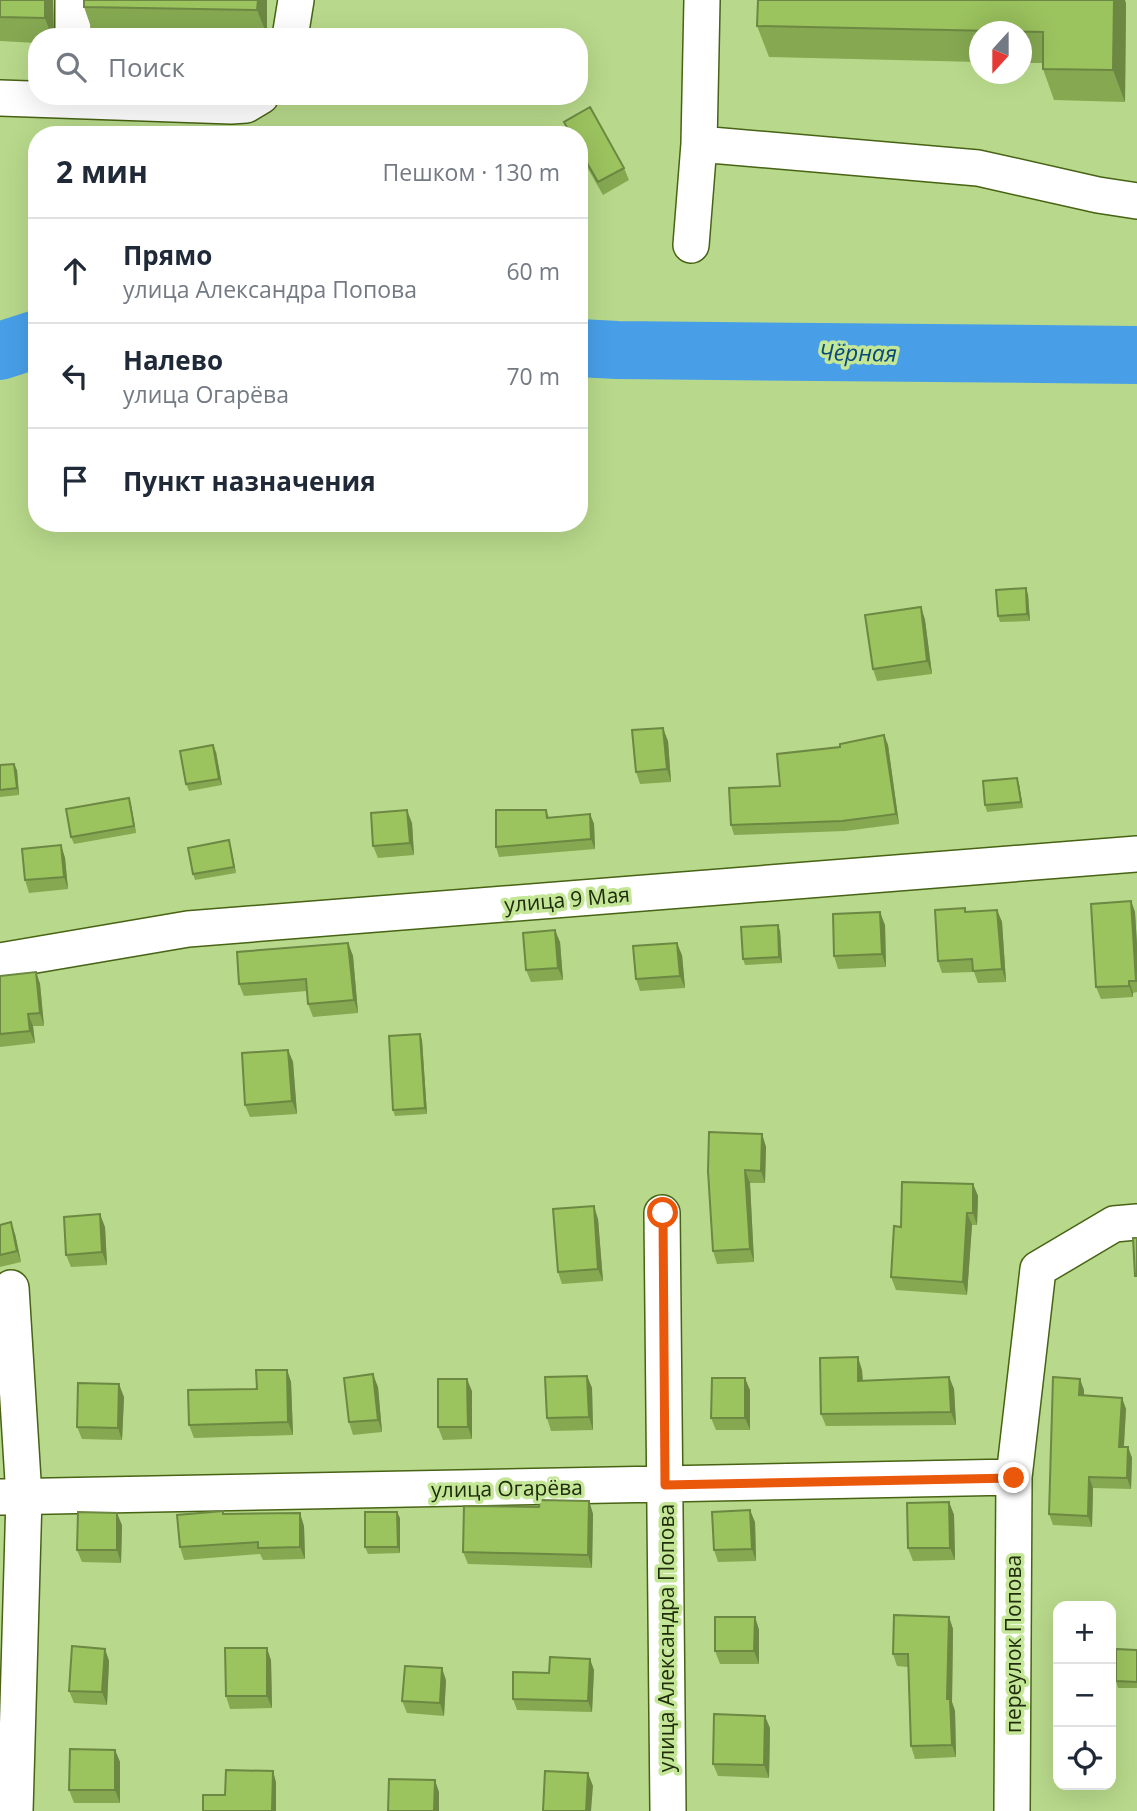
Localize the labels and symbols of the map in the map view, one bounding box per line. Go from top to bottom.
north arrow [969,21,1032,84]
water label: Чёрная [819,335,897,369]
street label: улица 9 Мая [503,880,631,918]
route start [647,1197,678,1228]
route end [998,1462,1029,1493]
street label: улица Огарёва [431,1473,583,1503]
street label: улица Александра Попова [652,1504,680,1772]
street label: переулок Попова [999,1555,1027,1733]

